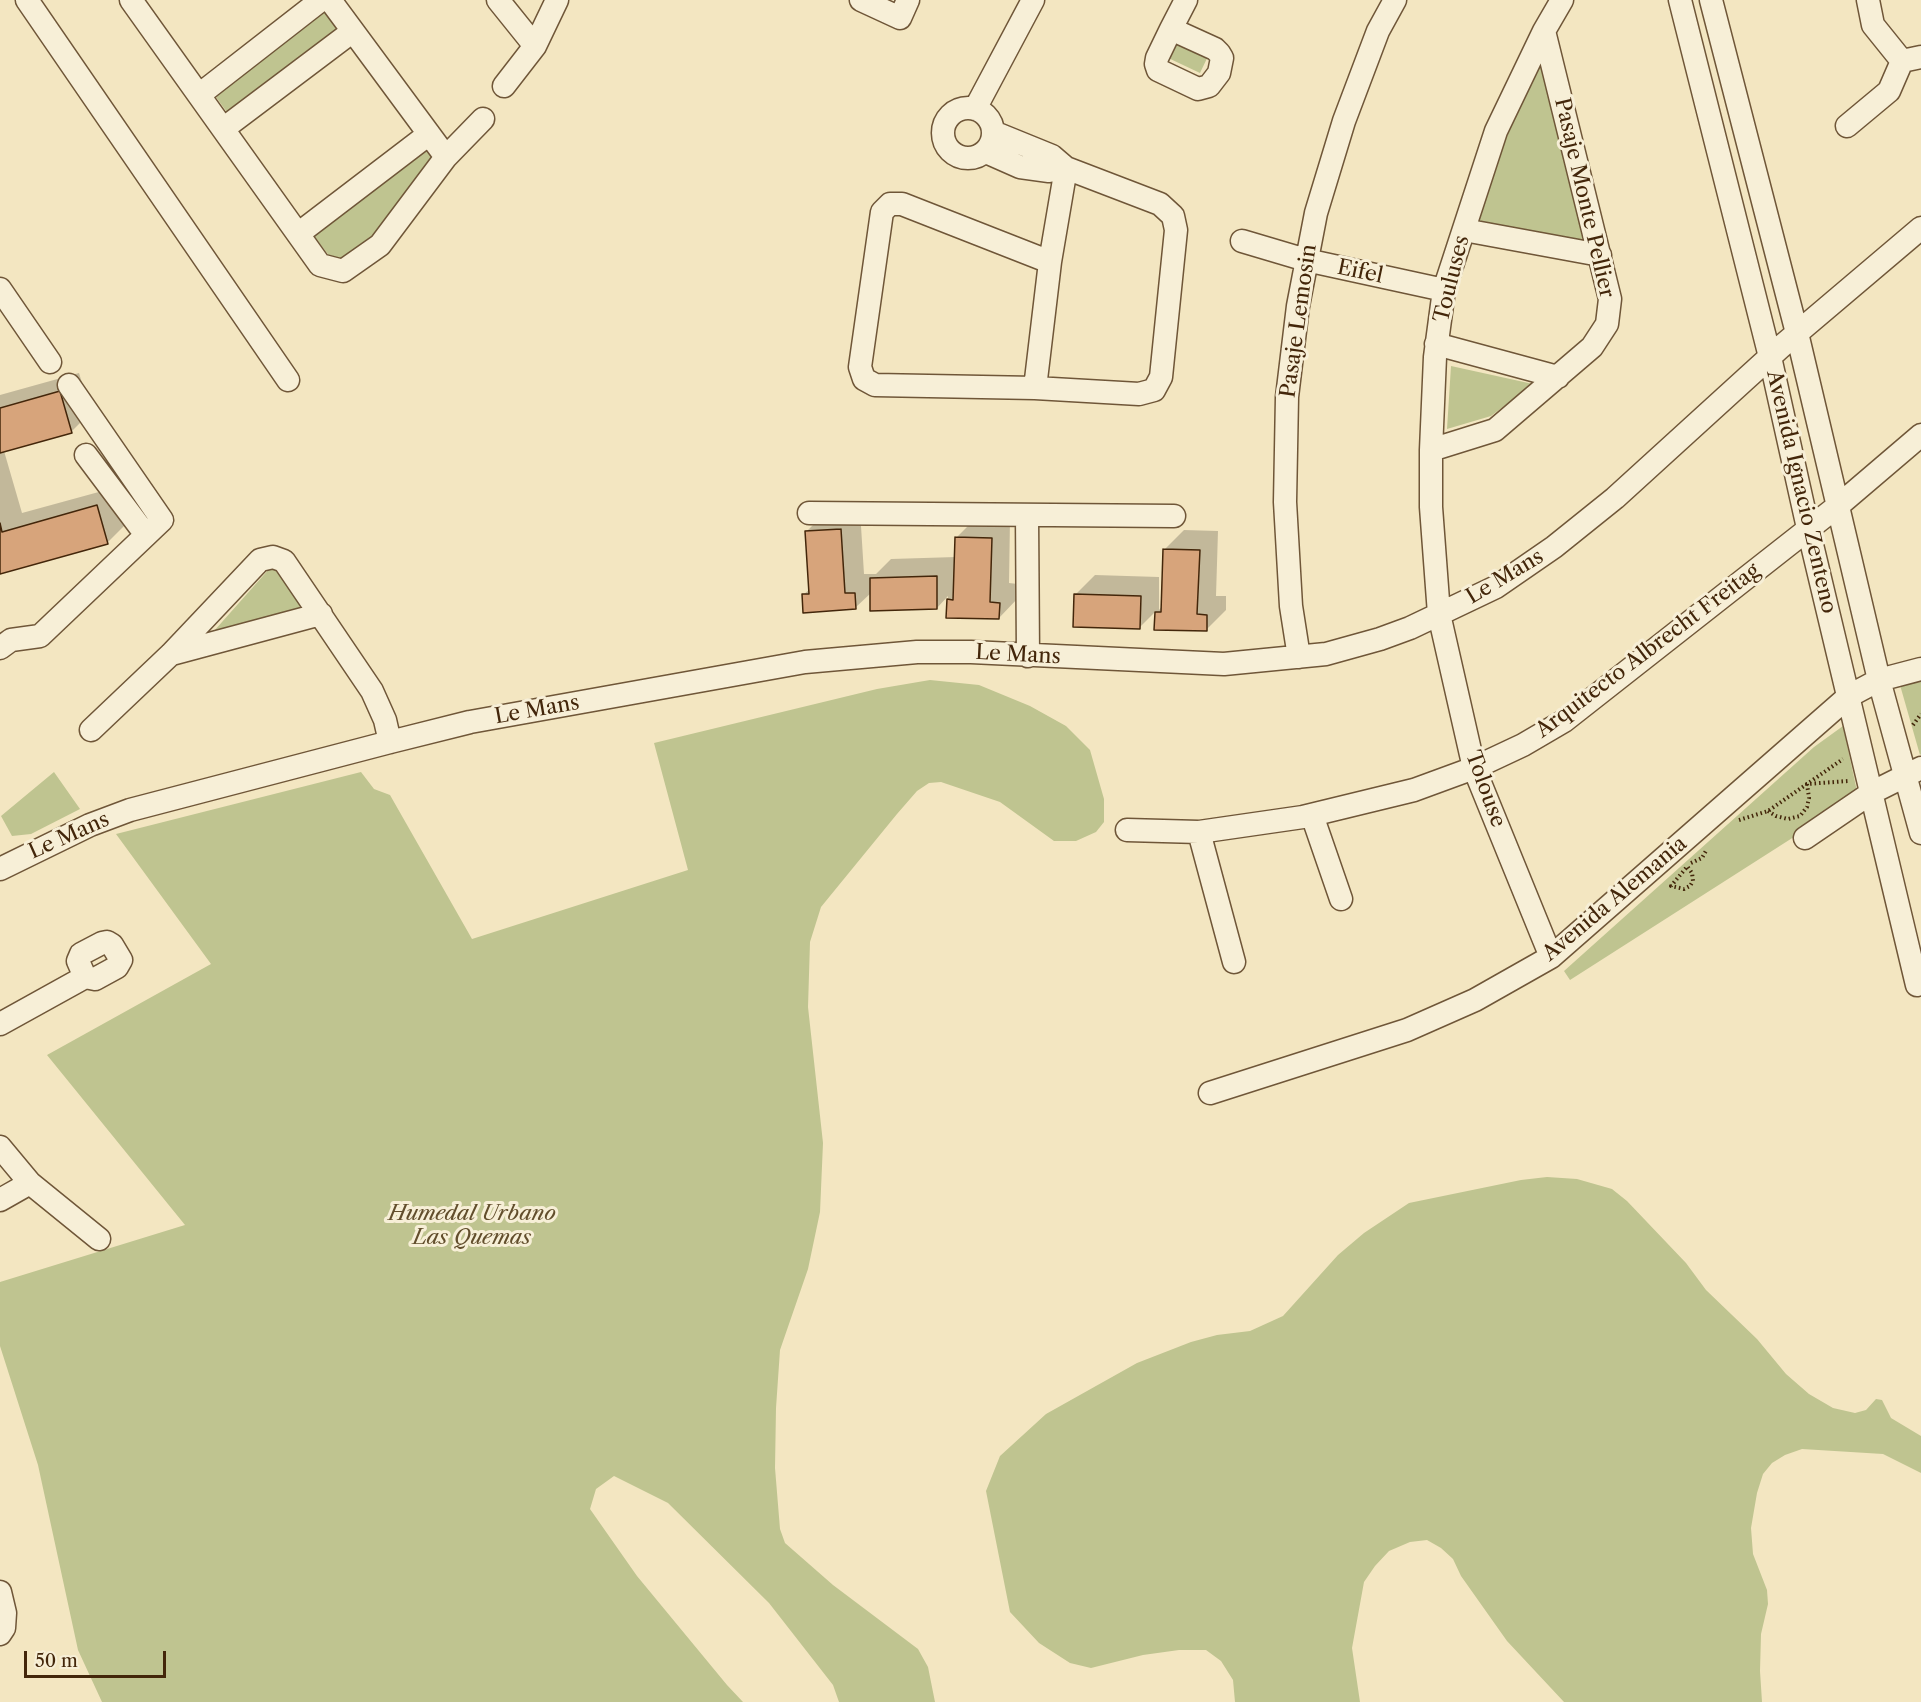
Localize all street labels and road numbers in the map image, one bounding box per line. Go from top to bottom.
street label: Pasaje Monte Pellier [1549,96,1619,300]
street label: Touluses [1429,233,1475,325]
street label: Pasaje Lemosin [1276,243,1322,399]
street label: Eifel [1335,255,1385,289]
street label: Avenida Ignacio Zenteno [1761,368,1841,616]
street label: Le Mans [1462,544,1548,610]
street label: Arquitecto Albrecht Freitag [1531,558,1765,744]
street label: Le Mans [975,640,1061,670]
street label: Le Mans [493,690,581,730]
street label: Tolouse [1460,747,1510,831]
street label: Le Mans [25,807,113,865]
street label: Avenida Alemania [1538,831,1692,967]

